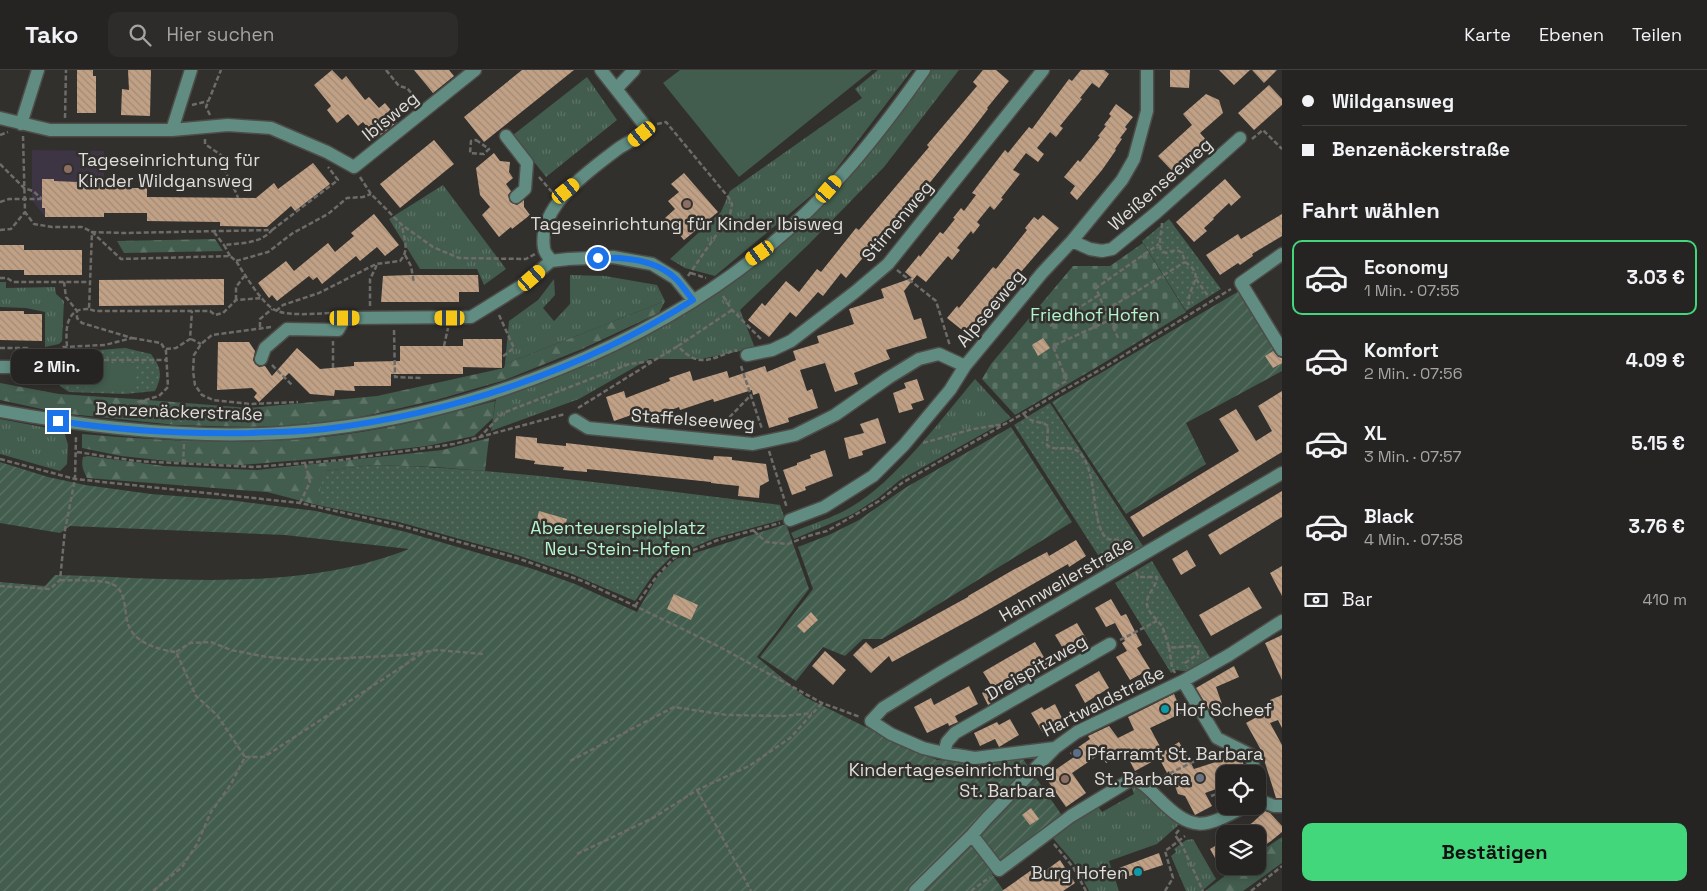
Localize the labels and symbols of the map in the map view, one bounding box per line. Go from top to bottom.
street label: Ibisweg [357,86,423,146]
car [625,119,658,149]
street label: Weißenseeweg [1103,132,1217,236]
place label: Tageseinrichtung für Kinder Wildgansweg [78,148,260,192]
marker: Tageseinrichtung für Kinder Wildgansweg [62,163,74,175]
car [813,173,844,205]
street label: Stirnenweg [856,175,938,267]
car [549,176,582,206]
marker: Tageseinrichtung für Kinder Ibisweg [681,198,693,210]
place label: Tageseinrichtung für Kinder Ibisweg [531,212,843,235]
car [743,238,776,268]
route start [587,247,609,269]
car [515,262,548,294]
street label: Alpseeweg [951,264,1029,352]
park label: Friedhof Hofen [1030,303,1160,326]
car [330,311,360,326]
car [435,311,465,326]
callout: 2 Min. [12,348,104,384]
street label: Benzenäckerstraße [95,397,263,425]
street label: Staffelseeweg [630,403,756,435]
route end [47,410,69,432]
park label: Abenteuerspielplatz Neu-Stein-Hofen [530,516,706,560]
street label: Hahnweilerstraße [995,531,1137,627]
street label: Dreispitzweg [981,629,1091,705]
street label: Hartwaldstraße [1038,660,1168,742]
place label: Hof Scheef [1175,698,1272,721]
marker: Hof Scheef [1159,703,1171,715]
place label: Pfarramt St. Barbara [1087,742,1263,765]
marker: Pfarramt St. Barbara [1071,747,1083,759]
place label: Kindertageseinrichtung St. Barbara [849,758,1055,802]
place label: St. Barbara [1094,767,1190,790]
marker: St. Barbara [1194,772,1206,784]
marker: Kindertageseinrichtung St. Barbara [1059,773,1071,785]
place label: Burg Hofen [1031,861,1128,884]
marker: Burg Hofen [1132,866,1144,878]

